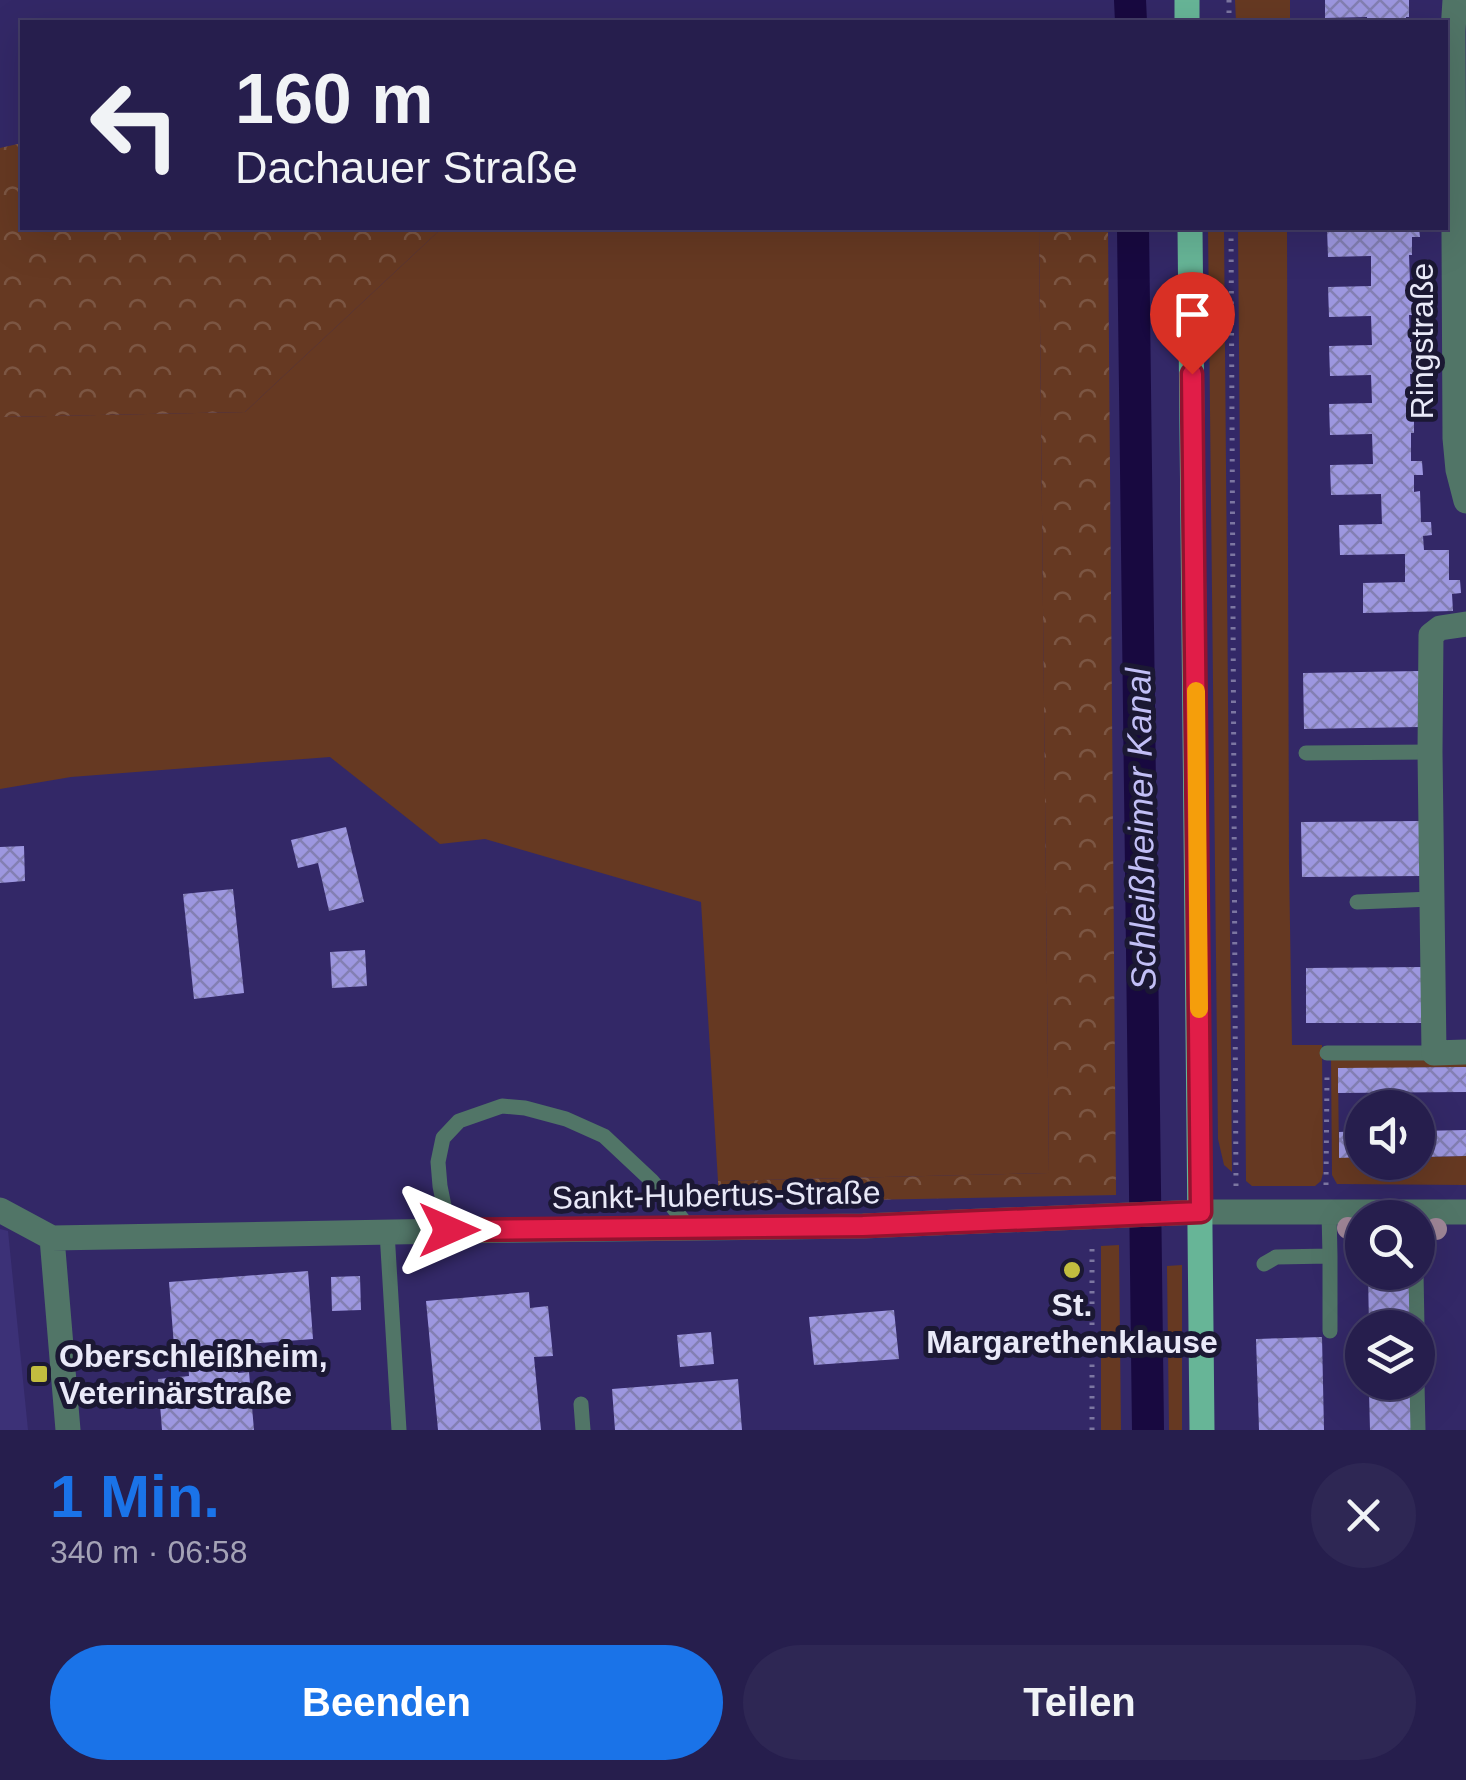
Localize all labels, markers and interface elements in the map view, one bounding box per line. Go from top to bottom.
icon: left [70,60,200,190]
text: 160 m [235,60,433,138]
text: Dachauer Straße [235,142,578,193]
street label: Ringstraße [1404,263,1440,419]
pin [1150,272,1235,375]
icon: arrive [1165,287,1220,342]
water label: Schleißheimer Kanal [1118,666,1163,991]
map controls [1345,1090,1435,1400]
button: sound [1345,1090,1435,1180]
street label: Sankt-Hubertus-Straße [551,1174,881,1216]
position arrow [397,1178,501,1282]
button: search [1345,1200,1435,1290]
marker: St. Margarethenklause [1061,1259,1083,1281]
place label: St. Margarethenklause [926,1287,1218,1360]
button: layers [1345,1310,1435,1400]
place label: Oberschleißheim, Veterinärstraße [59,1338,328,1411]
marker: Oberschleißheim, Veterinärstraße [28,1363,50,1385]
text: 1 Min. [50,1463,220,1530]
button: close [1311,1463,1416,1568]
text: 340 m · 06:58 [50,1534,247,1570]
button: Beenden [50,1645,723,1760]
button: Teilen [743,1645,1416,1760]

